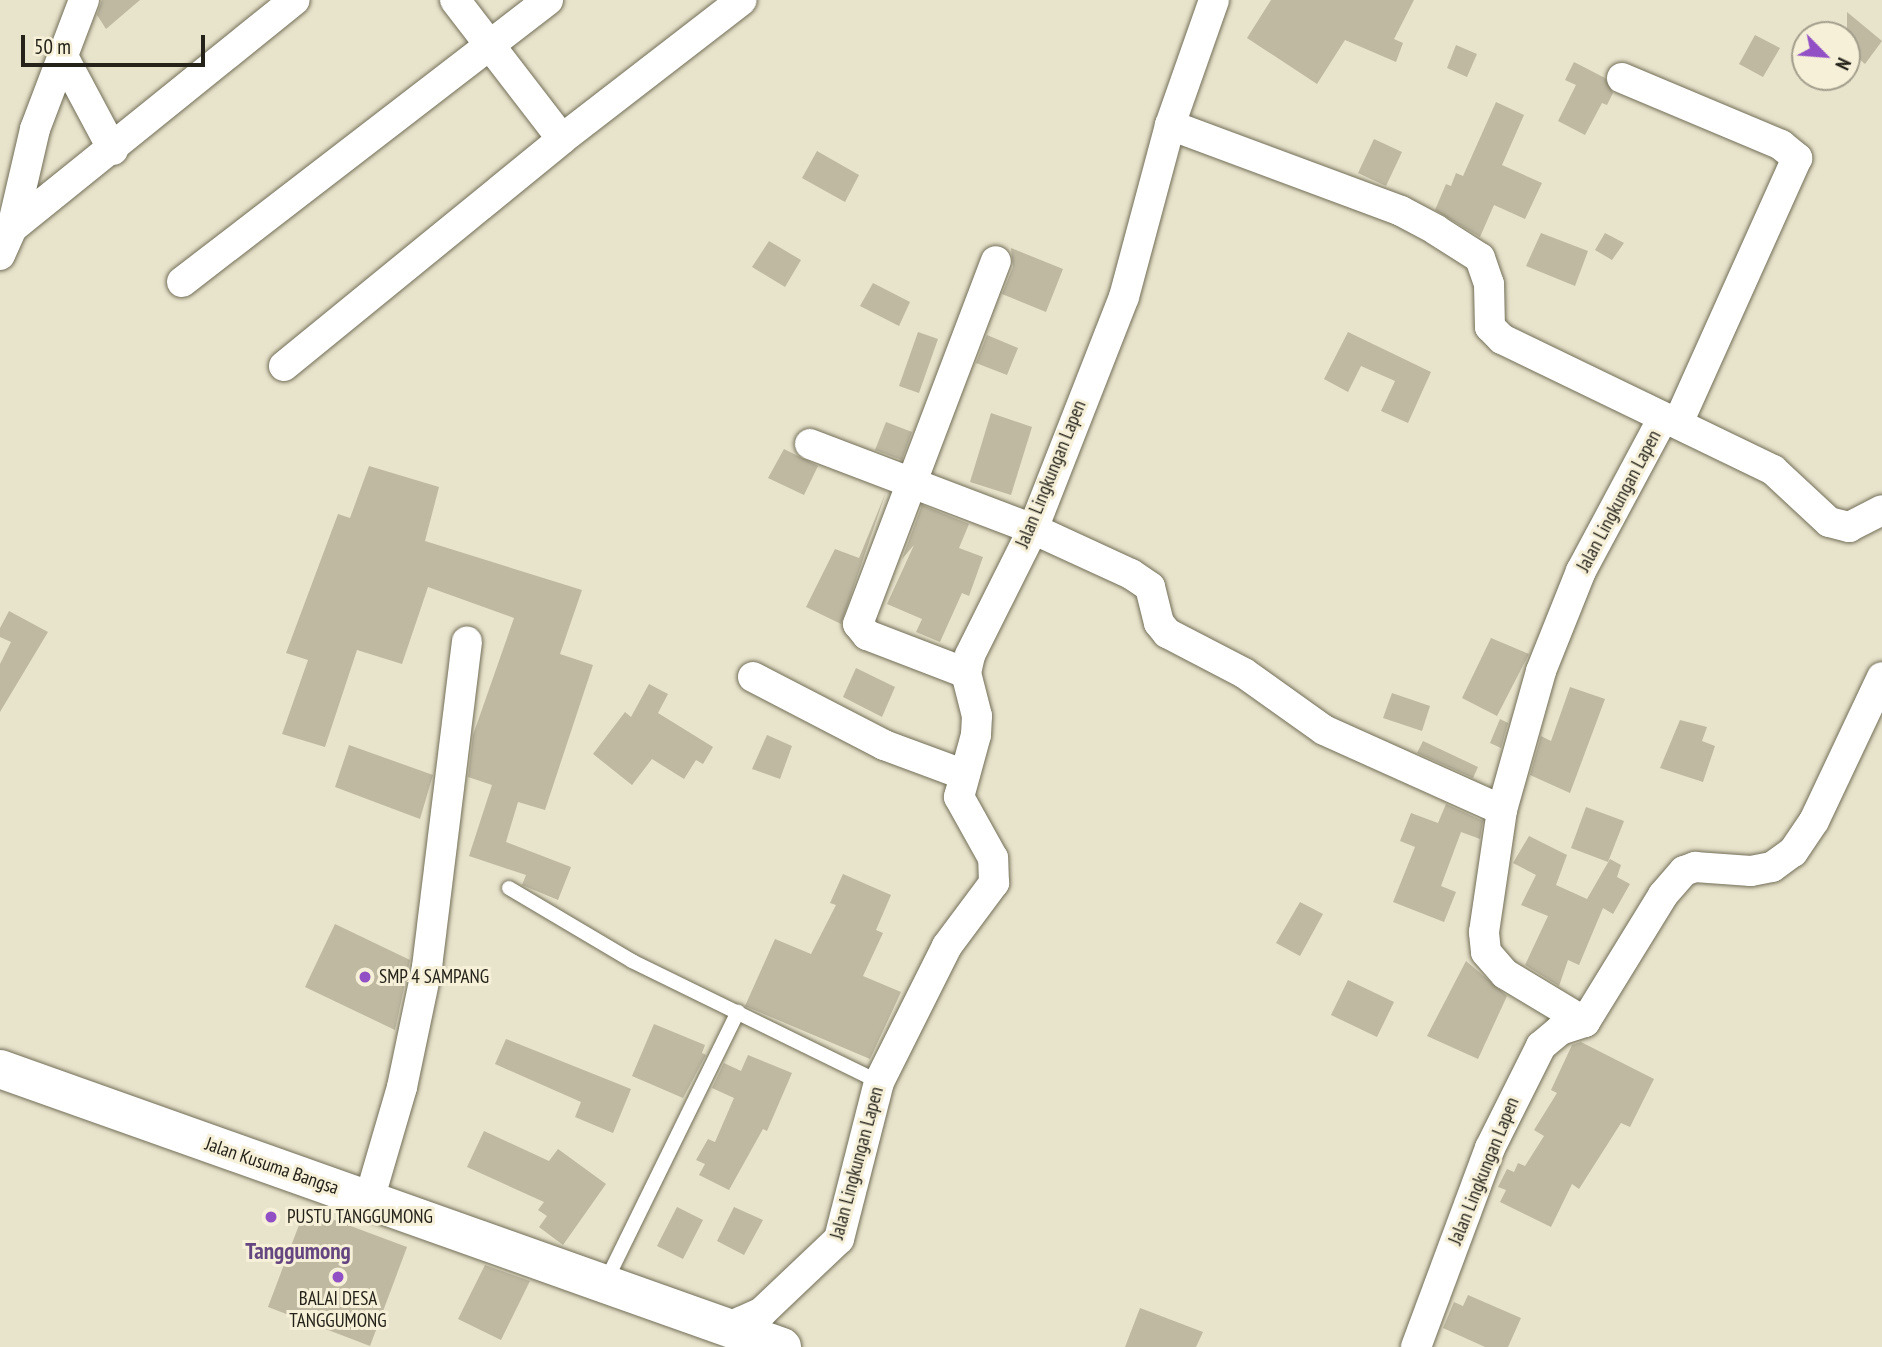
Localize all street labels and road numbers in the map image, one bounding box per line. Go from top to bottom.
street label: Jalan Lingkungan Lapen [1011,397,1091,551]
street label: Jalan Lingkungan Lapen [1572,426,1666,576]
street label: Jalan Lingkungan Lapen [826,1084,888,1242]
street label: Jalan Lingkungan Lapen [1444,1094,1524,1248]
street label: Jalan Kusuma Bangsa [202,1133,342,1199]

